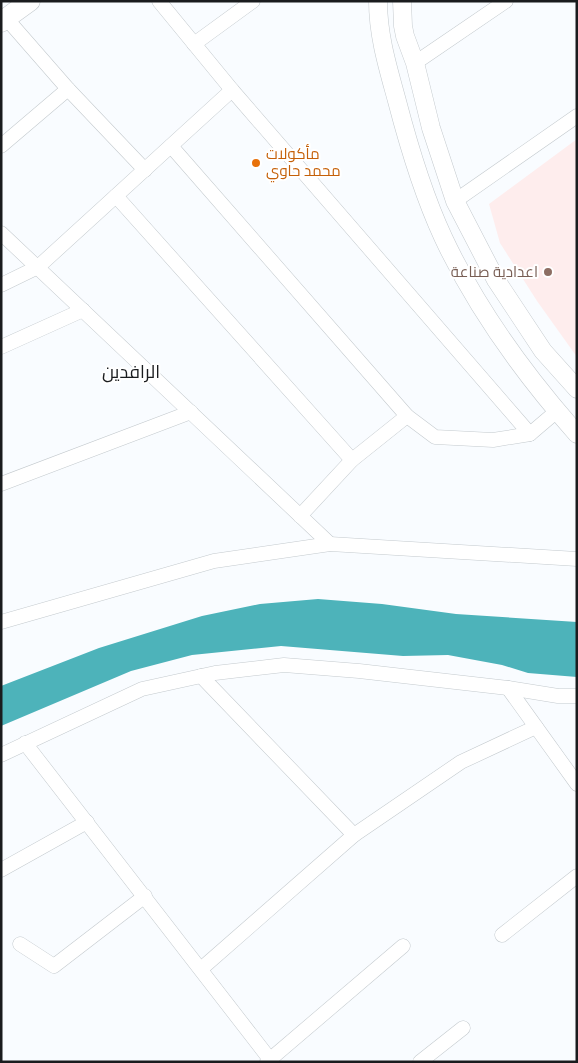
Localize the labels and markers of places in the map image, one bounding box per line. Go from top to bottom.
place label: مأكولات محمد حاوي [266,144,341,183]
marker: مأكولات محمد حاوي [250,157,262,169]
place label: اعدادية صناعة [451,262,538,281]
marker: اعدادية صناعة [542,266,554,278]

